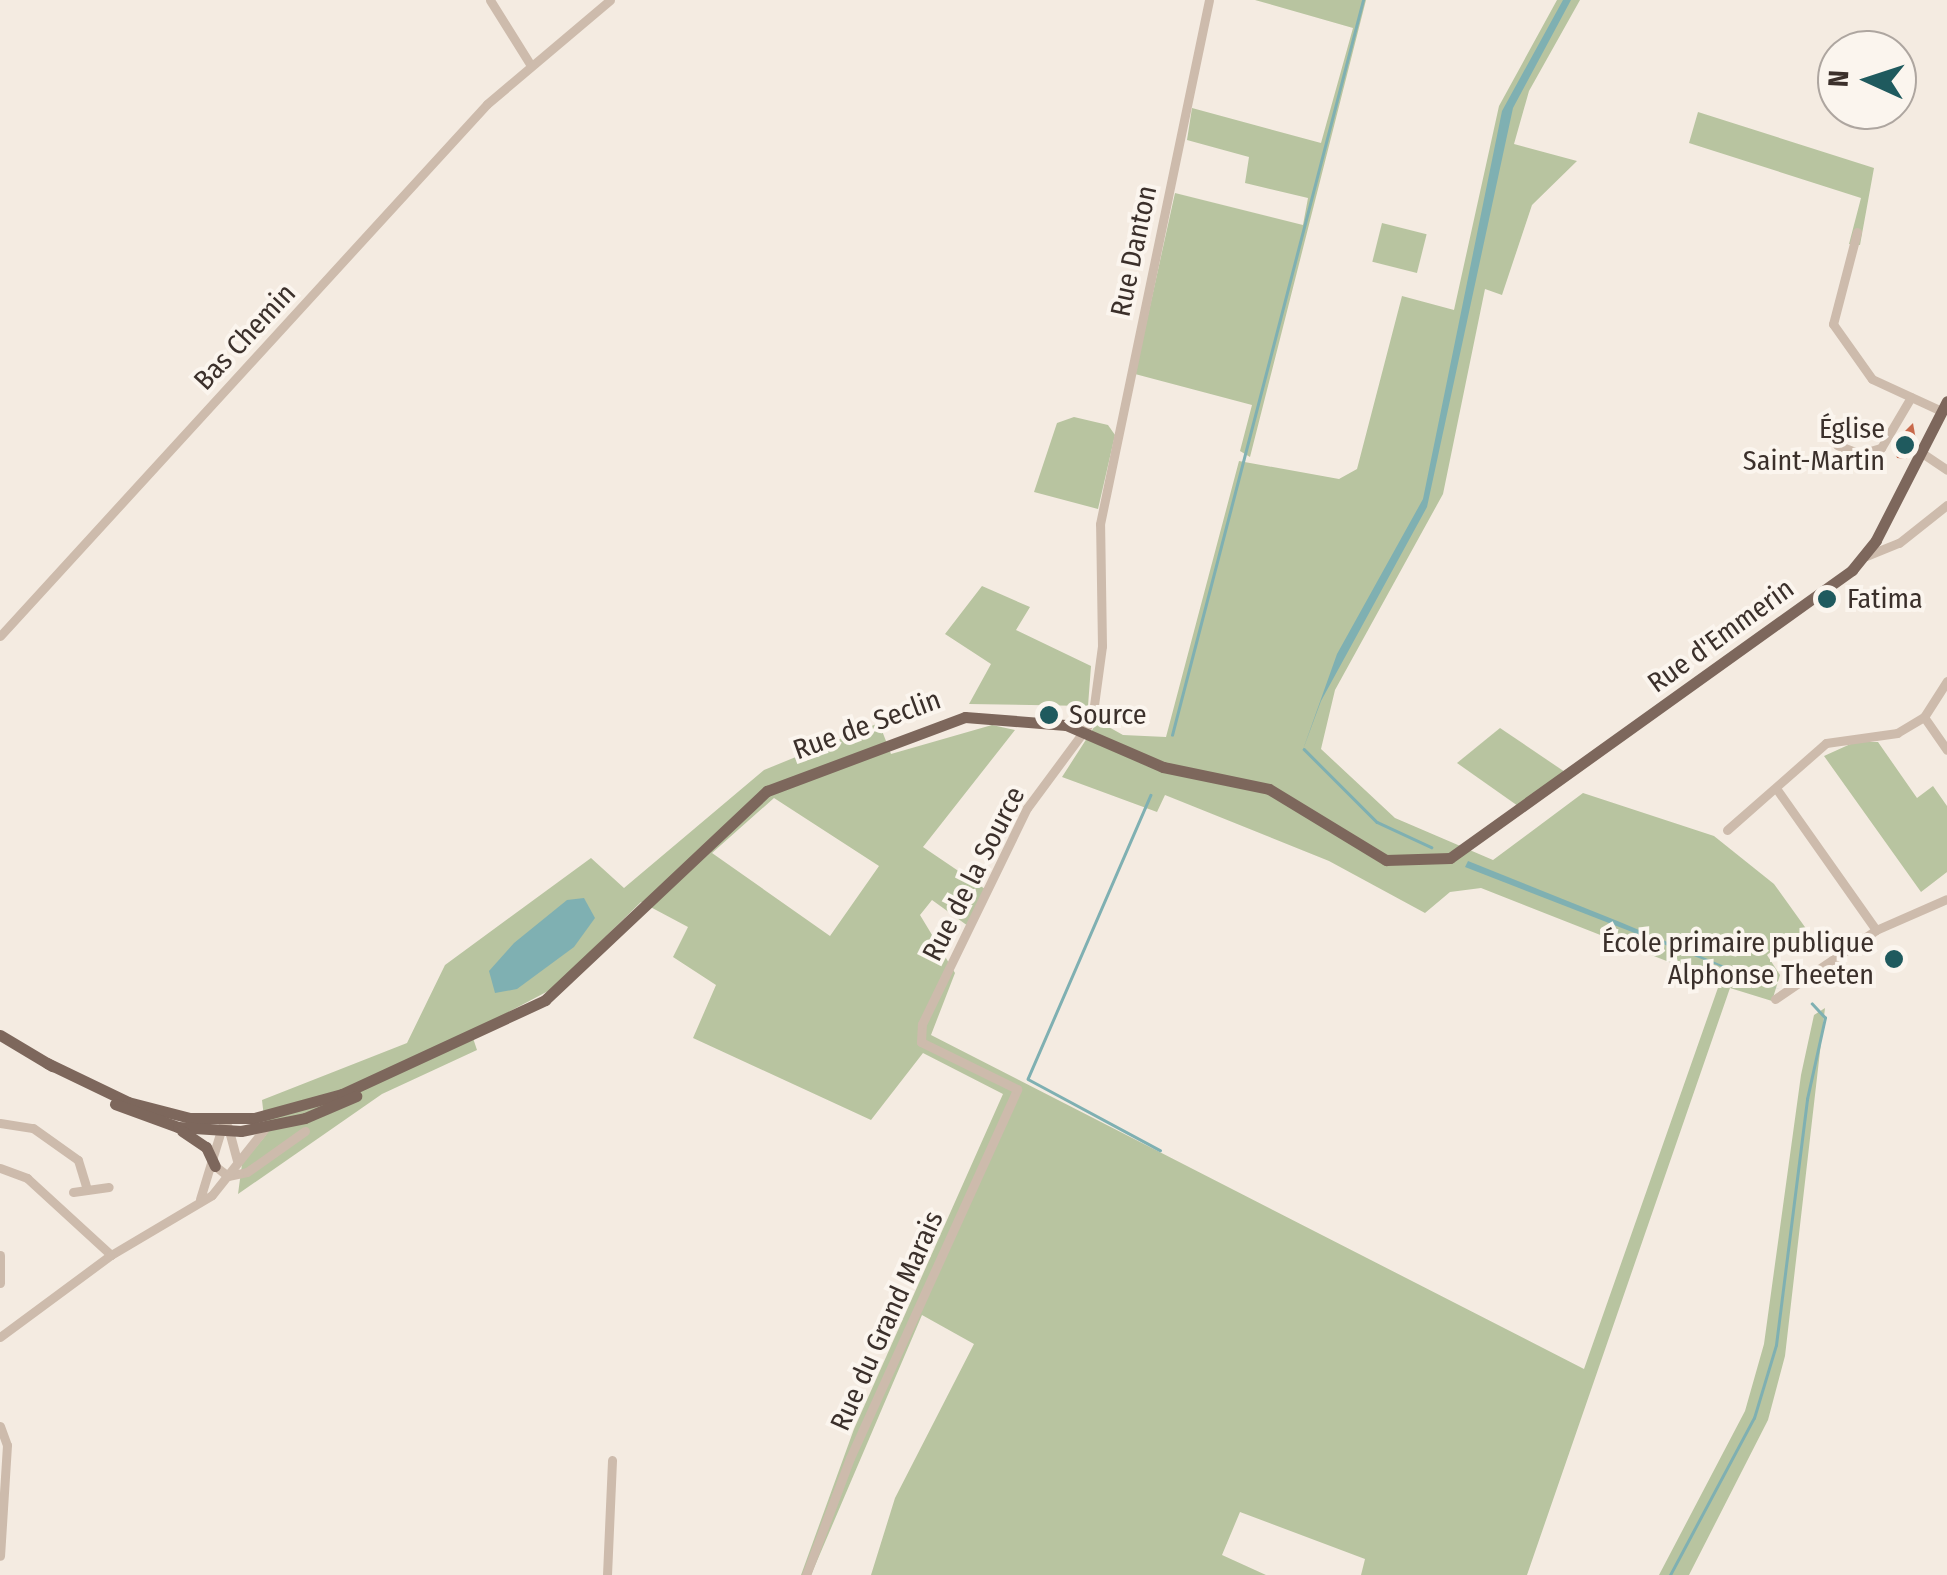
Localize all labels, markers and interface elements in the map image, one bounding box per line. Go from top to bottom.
north arrow [1817,30,1917,130]
text: N [1822,69,1855,88]
street label: Rue Danton [1104,182,1164,320]
street label: Bas Chemin [187,277,303,397]
place label: Église Saint-Martin [1743,412,1885,478]
marker: Église Saint-Martin [1894,434,1916,456]
street label: Rue d'Emmerin [1641,572,1801,700]
place label: Fatima [1847,582,1923,616]
marker: Fatima [1816,588,1838,610]
street label: Rue de Seclin [789,683,945,767]
place label: Source [1069,698,1147,732]
marker: Source [1038,704,1060,726]
street label: Rue de la Source [916,781,1032,967]
place label: École primaire publique Alphonse Theeten [1602,926,1874,992]
marker: École primaire publique Alphonse Theeten [1883,948,1905,970]
street label: Rue du Grand Marais [823,1206,951,1436]

